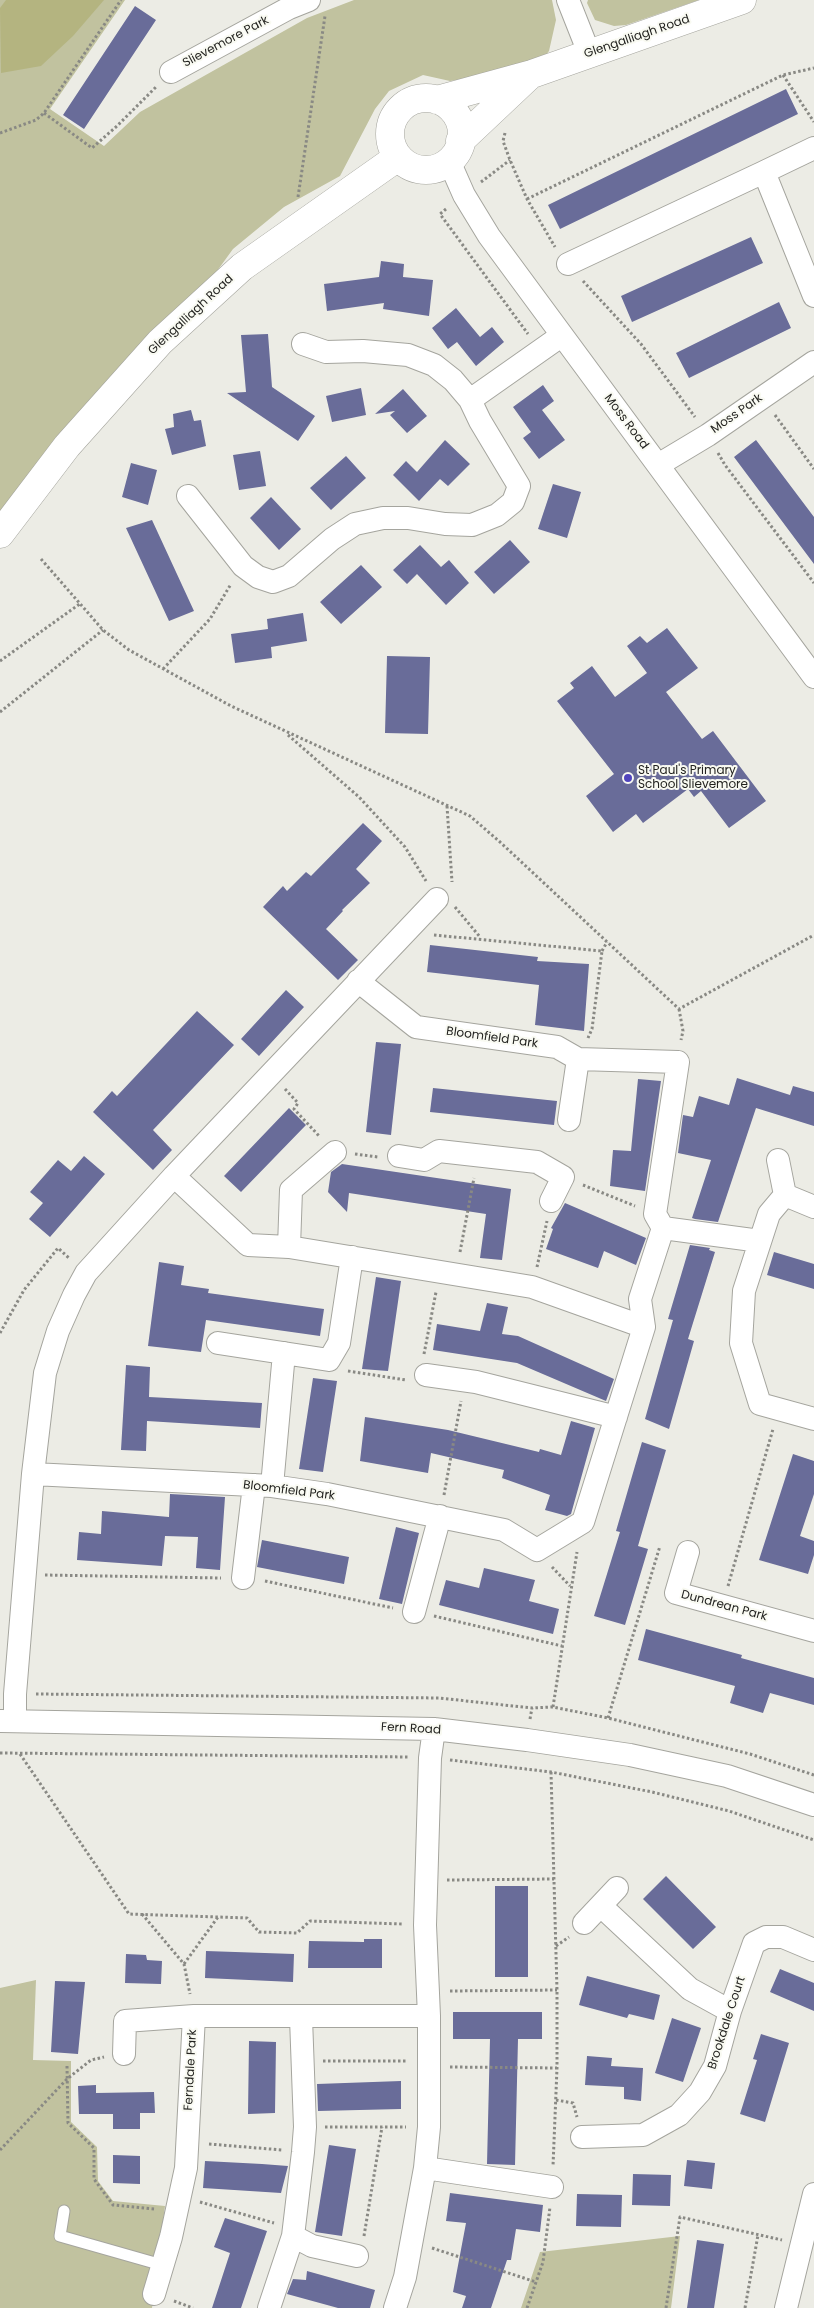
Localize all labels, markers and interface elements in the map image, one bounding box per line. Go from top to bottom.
street label: Glengalliagh Road [582,12,692,62]
street label: Slievemore Park [180,13,272,71]
street label: Glengalliagh Road [146,272,236,358]
street label: Moss Park [709,391,765,437]
street label: Moss Road [601,392,651,452]
place label: St Paul's Primary School Slievemore [638,764,748,792]
marker: St Paul's Primary School Slievemore [622,772,634,784]
street label: Bloomfield Park [445,1024,539,1052]
street label: Bloomfield Park [242,1478,336,1504]
street label: Dundrean Park [679,1588,769,1624]
street label: Fern Road [381,1720,441,1738]
street label: Brookdale Court [705,1975,749,2071]
street label: Ferndale Park [182,2029,200,2111]

